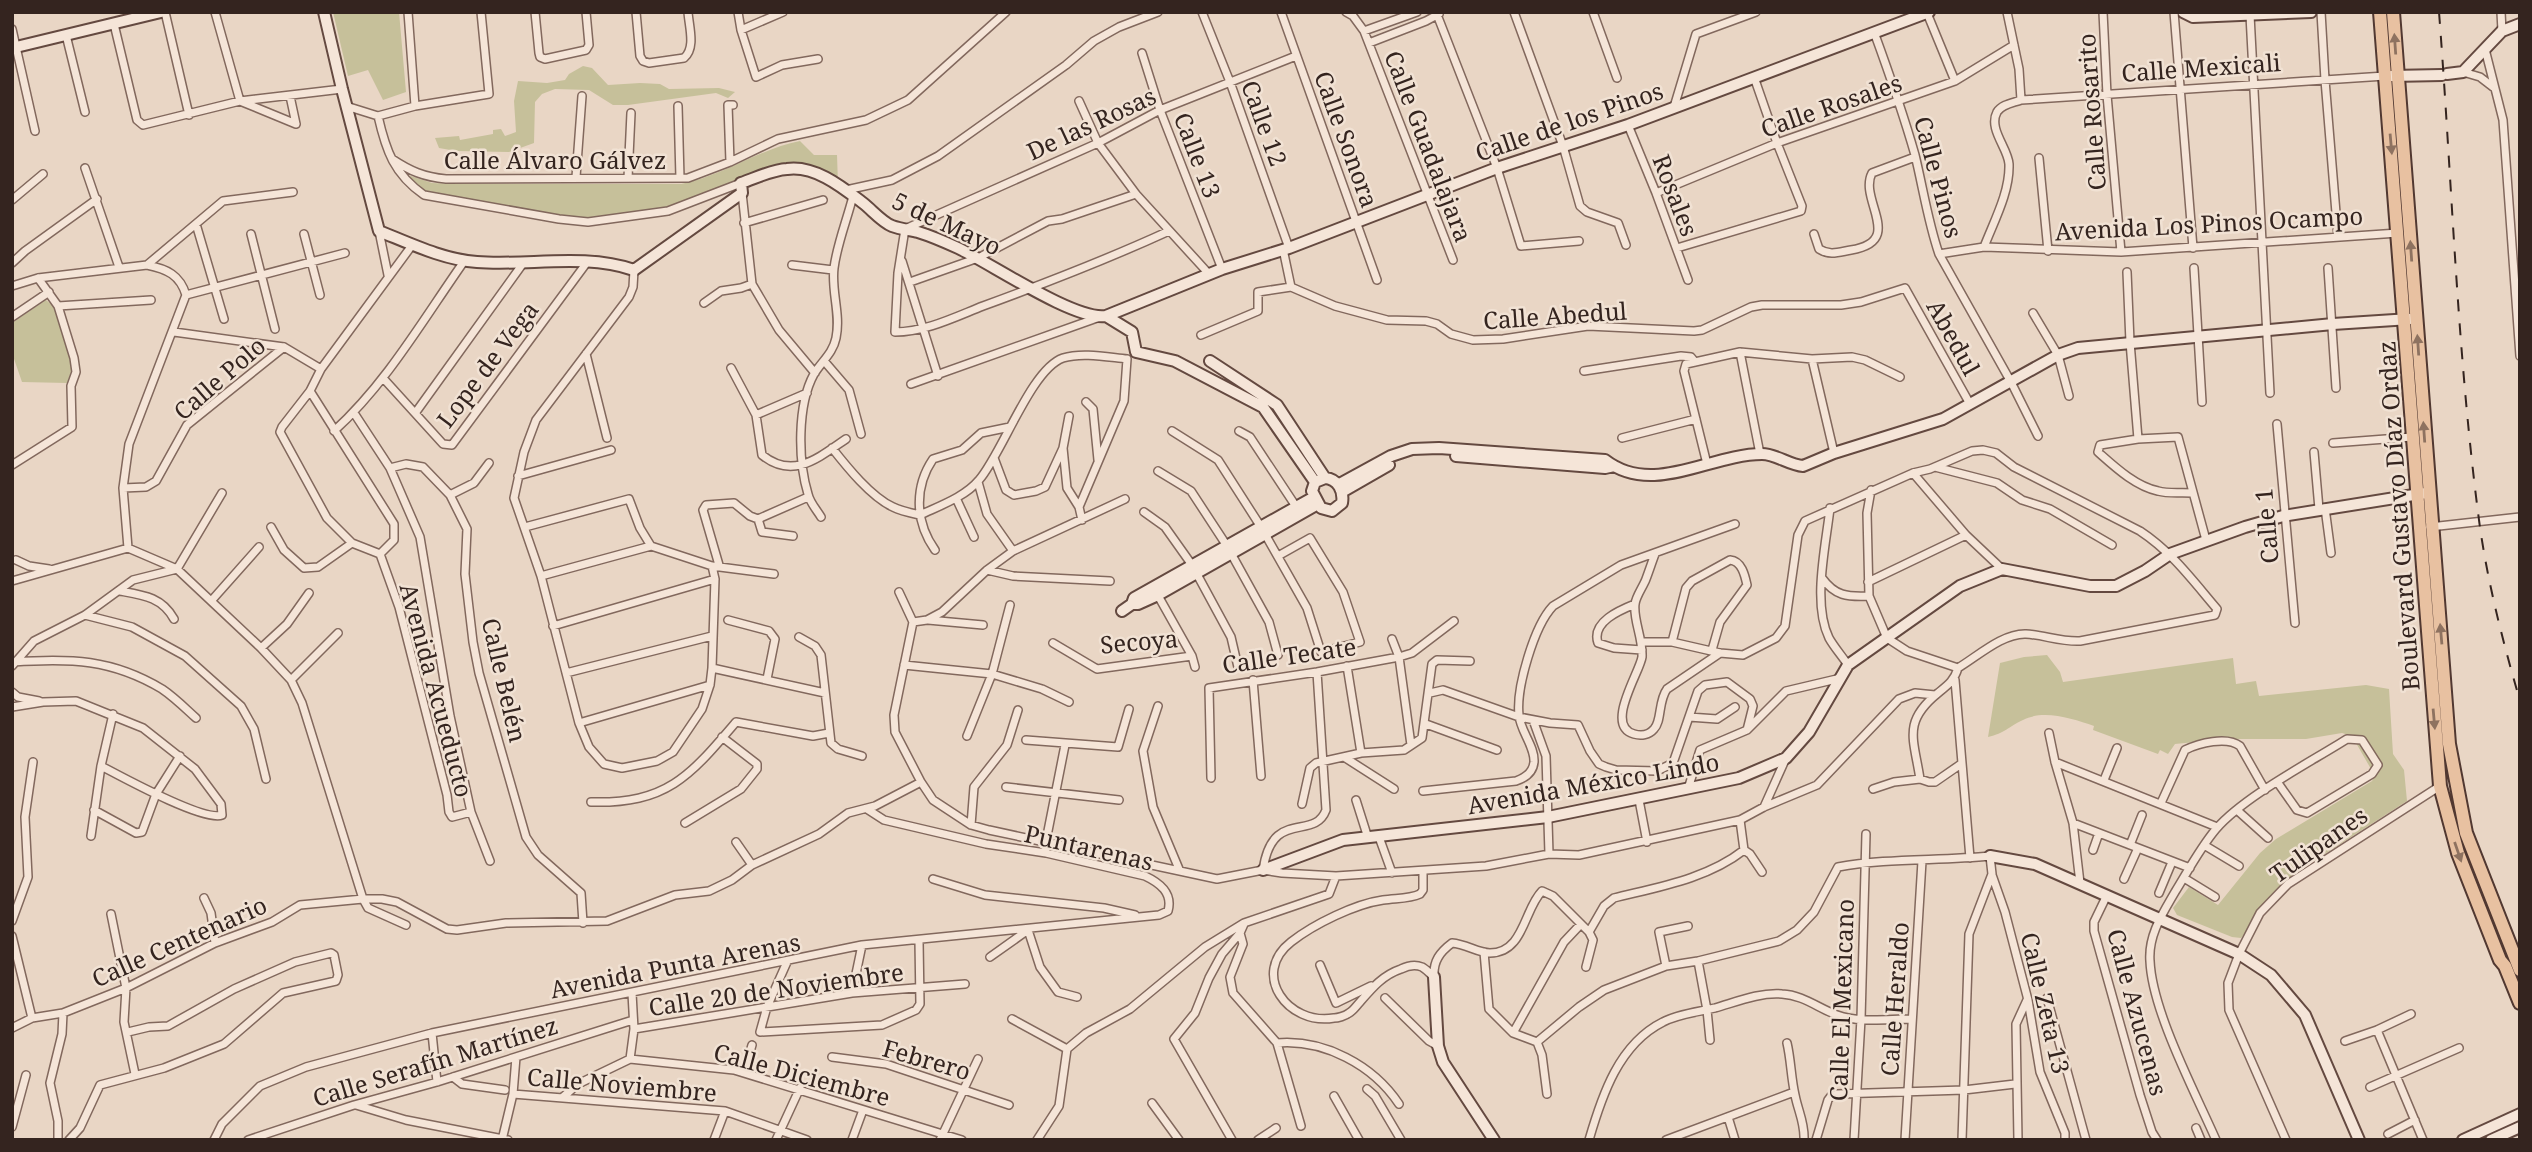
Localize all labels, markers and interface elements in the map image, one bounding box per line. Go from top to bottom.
street label: Calle Rosarito [2069,32,2113,192]
one-way arrow [2389,33,2400,55]
street label: Calle Mexicali [2120,45,2282,89]
street label: Calle Guadalajara [1377,46,1481,246]
street label: Calle Rosales [1756,65,1906,145]
street label: Calle Sonora [1307,66,1387,212]
street label: Calle de los Pinos [1471,73,1667,169]
street label: Calle 12 [1234,76,1296,170]
street label: De las Rosas [1021,79,1161,167]
street label: Calle 13 [1167,108,1229,202]
street label: Calle Pinos [1907,113,1971,241]
one-way arrow [2386,134,2397,156]
street label: Calle Álvaro Gálvez [444,143,666,176]
street label: Rosales [1645,149,1707,241]
street label: 5 de Mayo [887,183,1007,263]
street label: Avenida Los Pinos Ocampo [2054,198,2364,248]
one-way arrow [2405,240,2416,262]
street label: Calle Abedul [1482,293,1629,336]
street label: Abedul [1920,293,1989,381]
street label: Lope de Vega [429,294,545,434]
street label: Calle Polo [166,329,272,427]
one-way arrow [2412,334,2423,356]
street label: Boulevard Gustavo Díaz Ordaz [2369,340,2427,692]
one-way arrow [2418,421,2429,443]
street label: Calle 1 [2246,487,2286,565]
street label: Avenida Acueducto [393,579,481,801]
street label: Calle Belén [475,615,535,745]
street label: Secoya [1099,621,1179,661]
one-way arrow [2435,623,2446,645]
street label: Calle Tecate [1220,629,1358,681]
one-way arrow [2429,708,2440,730]
street label: Avenida México Lindo [1464,745,1722,821]
street label: Tulipanes [2262,798,2374,890]
street label: Puntarenas [1021,816,1157,878]
one-way arrow [2453,842,2464,863]
street label: Calle Centenario [86,888,272,994]
street label: Calle El Mexicano [1821,898,1861,1102]
street label: Calle Heraldo [1872,921,1916,1077]
street label: Avenida Punta Arenas [547,925,803,1005]
street label: Calle Azucenas [2100,925,2176,1099]
street label: Calle Zeta 13 [2014,929,2078,1077]
street label: Calle 20 de Noviembre [646,955,906,1023]
street label: Calle Serafín Martínez [308,1008,562,1114]
street label: Febrero [879,1031,975,1087]
street label: Calle Diciembre [710,1035,894,1113]
street label: Calle Noviembre [526,1059,718,1109]

